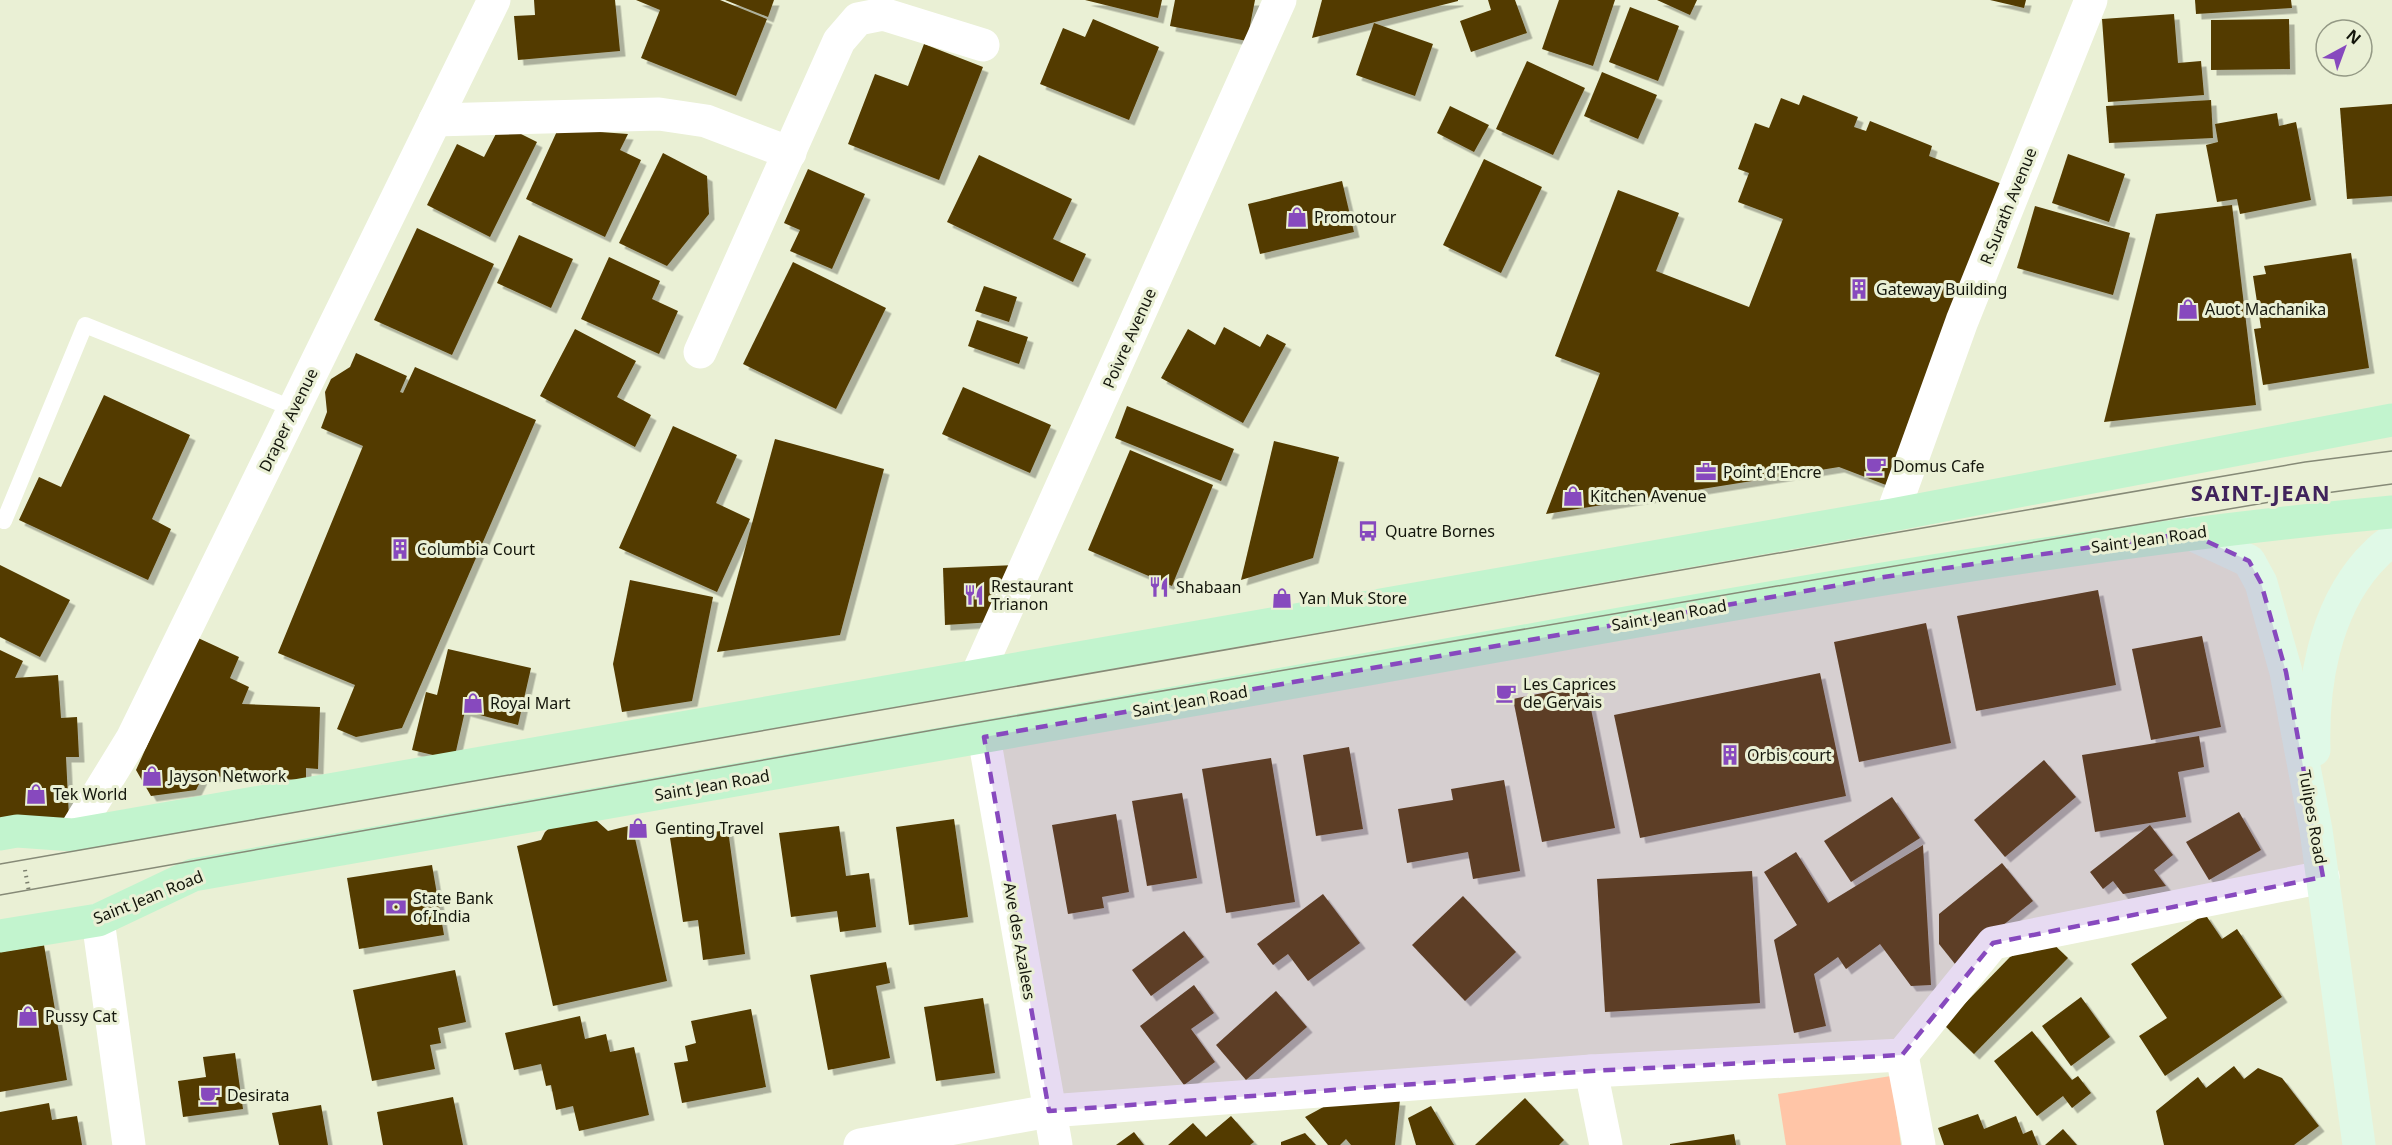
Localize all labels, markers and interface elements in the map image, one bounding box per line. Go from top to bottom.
north arrow [2314,18,2374,78]
text: N [2342,24,2366,49]
street label: R.Surath Avenue [1975,144,2041,268]
shop icon: Promotour [1285,205,1309,229]
place label: Promotour [1314,206,1397,228]
building icon: Gateway Building [1847,277,1871,301]
place label: Gateway Building [1876,278,2007,300]
street label: Poivre Avenue [1097,285,1161,391]
shop icon: Auot Machanika [2176,297,2200,321]
place label: Auot Machanika [2205,298,2326,320]
street label: Draper Avenue [253,365,323,475]
cafe icon: Domus Cafe [1864,454,1888,478]
place label: Domus Cafe [1893,455,1985,477]
office icon: Point d'Encre [1694,460,1718,484]
place label: Point d'Encre [1723,461,1822,483]
district label: SAINT-JEAN [2191,477,2331,507]
shop icon: Kitchen Avenue [1561,484,1585,508]
place label: Kitchen Avenue [1590,485,1707,507]
bus stop icon: Quatre Bornes [1356,519,1380,543]
place label: Quatre Bornes [1385,520,1495,542]
street label: Saint Jean Road [2090,520,2208,558]
building icon: Columbia Court [388,537,412,561]
place label: Columbia Court [417,538,535,560]
place label: Restaurant Trianon [991,575,1073,615]
restaurant icon: Shabaan [1147,575,1171,599]
place label: Shabaan [1176,576,1241,598]
restaurant icon: Restaurant Trianon [962,583,986,607]
shop icon: Yan Muk Store [1270,586,1294,610]
place label: Yan Muk Store [1299,587,1407,609]
street label: Saint Jean Road [1610,594,1728,636]
place label: Les Caprices de Gervais [1523,673,1616,713]
street label: Saint Jean Road [1131,680,1249,722]
cafe icon: Les Caprices de Gervais [1494,681,1518,705]
shop icon: Royal Mart [461,691,485,715]
place label: Royal Mart [490,692,571,714]
building icon: Orbis court [1718,743,1742,767]
place label: Orbis court [1747,744,1832,766]
shop icon: Jayson Network [140,764,164,788]
street label: Saint Jean Road [653,764,771,806]
place label: Jayson Network [167,765,287,787]
street label: Tulipes Road [2294,768,2332,866]
shop icon: Tek World [24,782,48,806]
place label: Tek World [53,783,127,805]
shop icon: Genting Travel [626,816,650,840]
place label: Genting Travel [655,817,764,839]
street label: Saint Jean Road [90,865,206,929]
street label: Ave des Azalees [999,881,1041,1001]
place label: State Bank of India [413,887,494,927]
bank icon: State Bank of India [384,895,408,919]
shop icon: Pussy Cat [16,1004,40,1028]
place label: Pussy Cat [45,1005,117,1027]
cafe icon: Desirata [198,1083,222,1107]
place label: Desirata [227,1084,290,1106]

